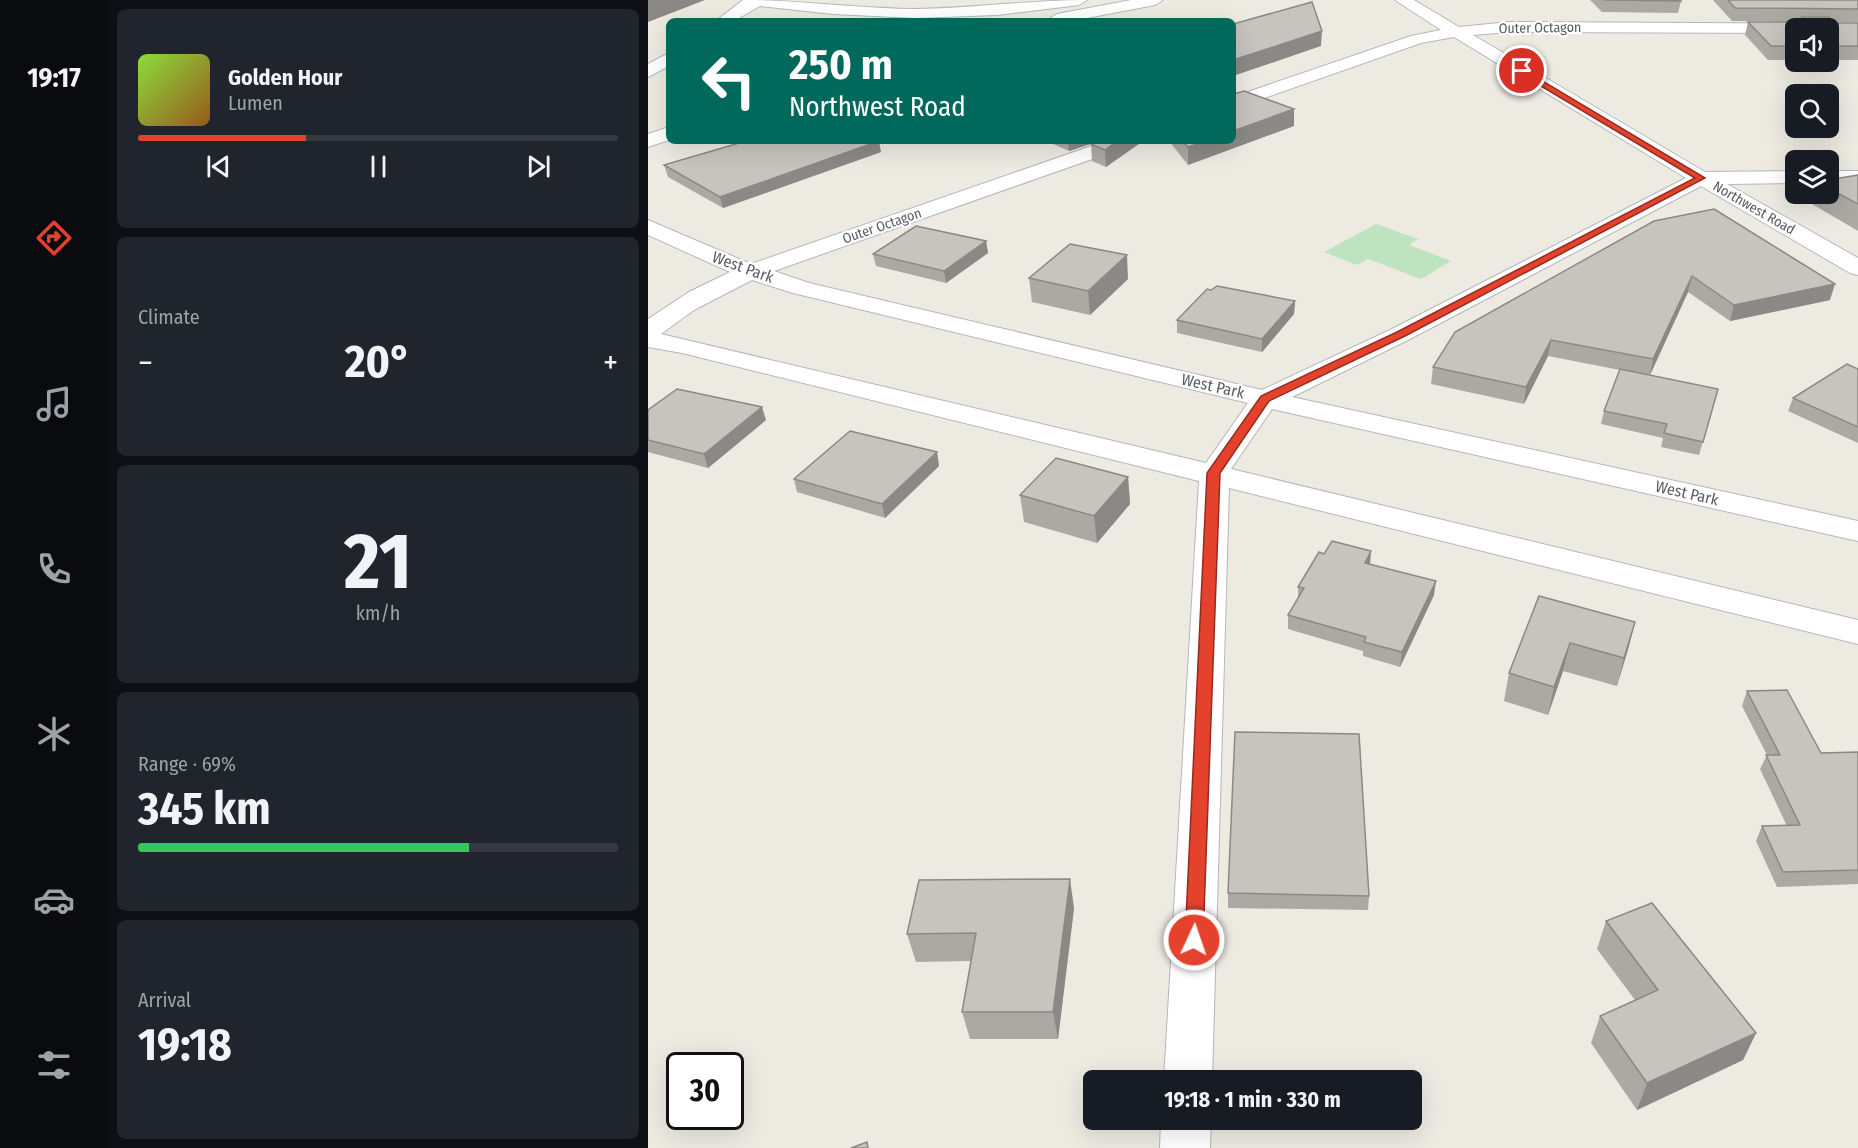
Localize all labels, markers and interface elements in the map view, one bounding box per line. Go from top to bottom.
map controls [1785,18,1839,204]
button: sound [1785,18,1839,72]
street label: Outer Octagon [1499,19,1581,37]
text: 250 m [789,40,893,90]
icon: left [690,42,768,120]
pin [1496,45,1547,96]
icon: arrive [1505,54,1538,87]
text: 19:17 [27,62,81,94]
text: Golden Hour [228,64,342,91]
button: search [1785,84,1839,138]
text: Lumen [228,91,283,115]
text: Northwest Road [789,91,966,123]
icon: previous [202,150,235,183]
icon: pause [362,150,395,183]
icon: next [522,150,555,183]
button: layers [1785,150,1839,204]
street label: Northwest Road [1710,178,1798,238]
street label: Outer Octagon [840,205,924,247]
icon: directions [33,217,75,259]
street label: West Park [710,247,777,287]
text: Climate [138,305,200,329]
text: 20° [345,335,411,389]
text: − [138,343,153,383]
text: + [603,343,618,383]
street label: West Park [1180,370,1247,403]
icon: music [33,383,75,425]
street label: West Park [1654,477,1721,510]
text: 21 [344,515,412,609]
icon: phone [33,548,75,590]
text: km/h [356,601,400,625]
icon: climate [33,713,75,755]
text: Range · 69% [138,752,236,776]
text: 345 km [138,782,271,836]
icon: car [33,879,75,921]
position arrow [1162,908,1226,972]
text: Arrival [138,988,191,1012]
text: 19:18 [138,1018,232,1072]
icon: filters [33,1044,75,1086]
speed limit sign: 30 [666,1052,744,1130]
text: 19:18 · 1 min · 330 m [1164,1086,1341,1113]

